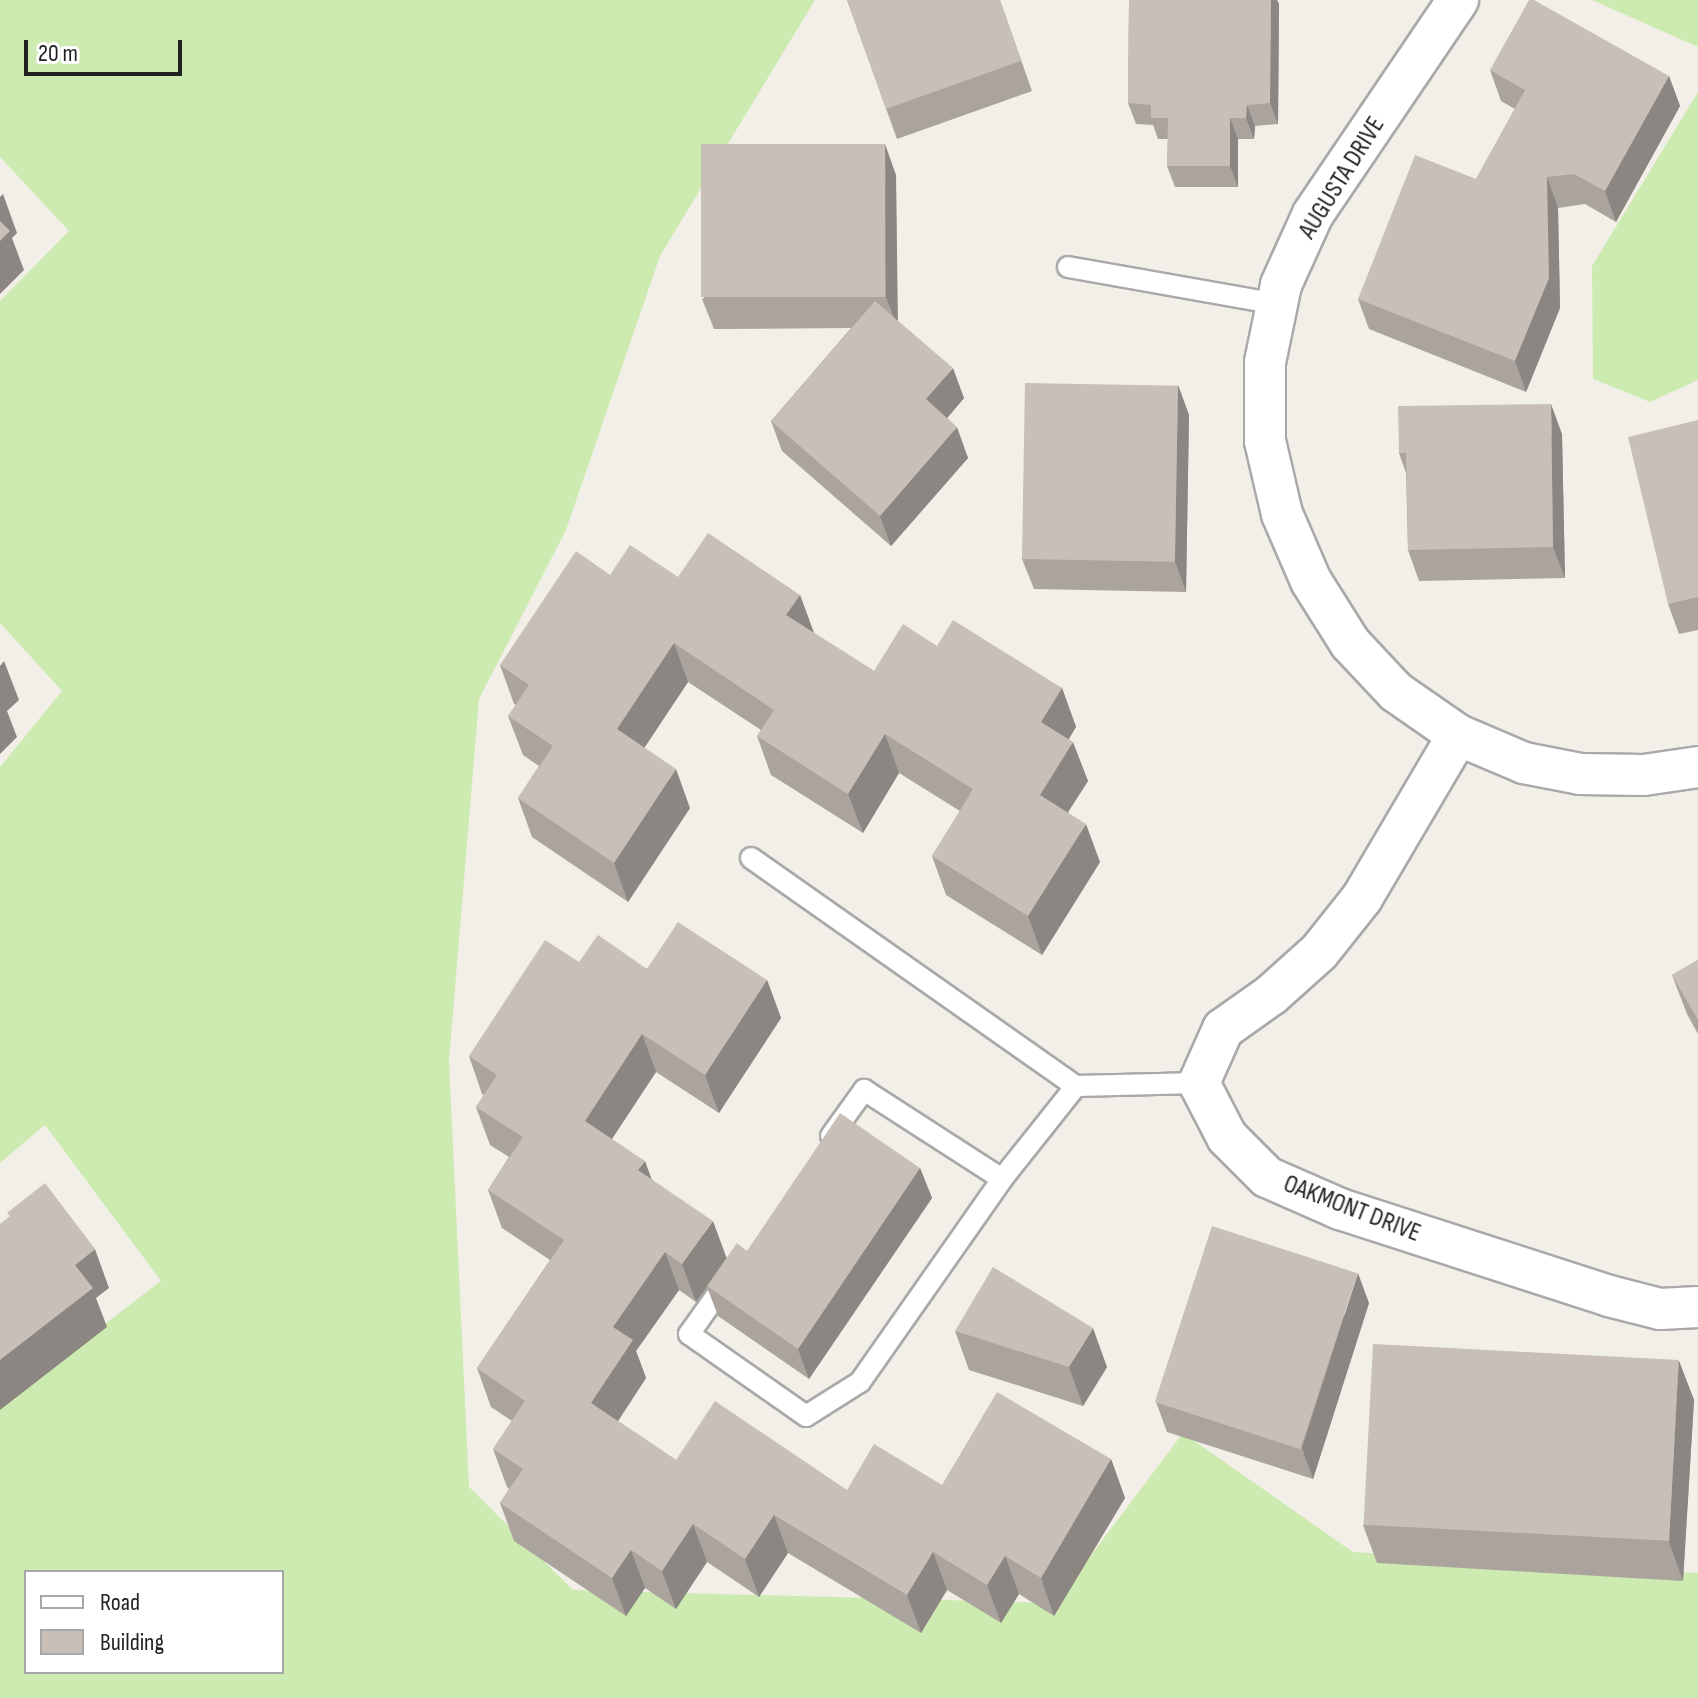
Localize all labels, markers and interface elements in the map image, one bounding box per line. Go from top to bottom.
scale bar [28,24,186,74]
text: 20 m [38,39,78,68]
street label: AUGUSTA DRIVE [1292,111,1392,245]
street label: OAKMONT DRIVE [1279,1169,1425,1249]
legend [24,1570,284,1674]
text: Road [100,1588,140,1617]
text: Building [100,1628,164,1657]

